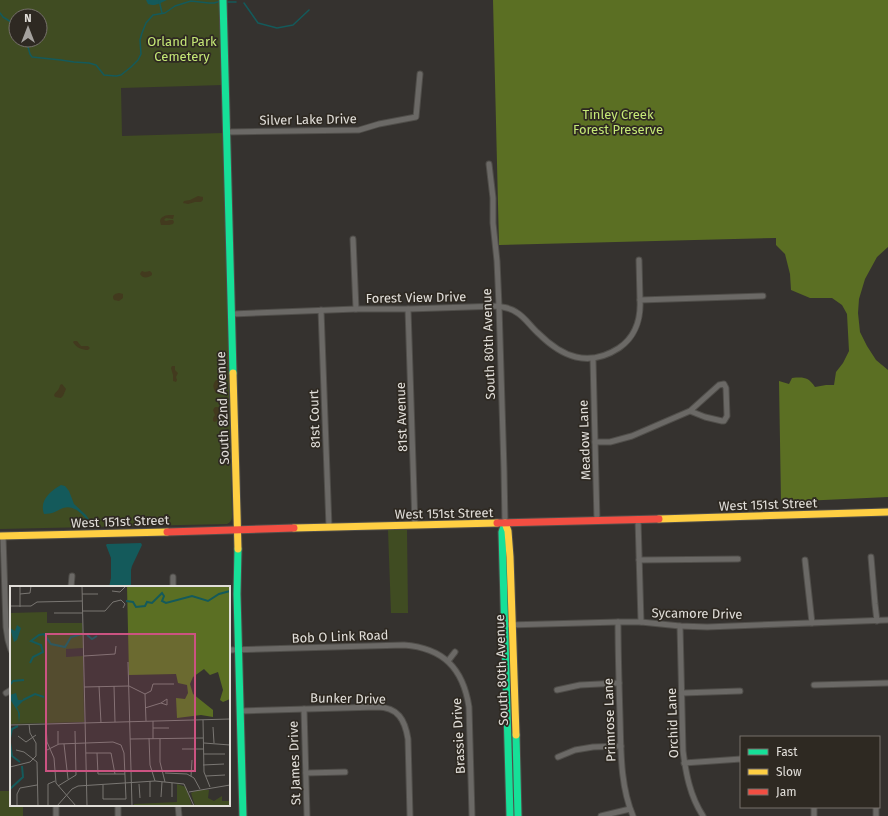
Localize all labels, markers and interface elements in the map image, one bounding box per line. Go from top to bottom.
north arrow [8,8,48,48]
text: N [24,12,32,25]
park label: Orland Park Cemetery [147,34,217,64]
park label: Tinley Creek Forest Preserve [573,107,663,137]
street label: Silver Lake Drive [259,111,357,128]
street label: South 80th Avenue [479,288,498,400]
street label: Forest View Drive [366,289,466,306]
street label: South 82nd Avenue [213,351,232,465]
street label: 81st Avenue [393,382,410,452]
street label: 81st Court [306,389,323,448]
street label: Meadow Lane [576,400,593,480]
street label: West 151st Street [719,495,818,514]
street label: West 151st Street [395,505,494,522]
street label: West 151st Street [71,512,170,531]
inset map [10,586,230,806]
street label: Sycamore Drive [651,605,743,622]
street label: South 80th Avenue [492,614,511,726]
street label: Bob O Link Road [291,627,389,646]
street label: Primrose Lane [601,678,618,762]
street label: Orchid Lane [664,688,681,758]
street label: Bunker Drive [310,690,386,707]
street label: Brassie Drive [449,698,468,774]
street label: St James Drive [286,720,303,805]
legend [740,736,880,808]
text: Fast [776,745,798,759]
text: Slow [776,765,802,779]
text: Jam [776,785,796,799]

